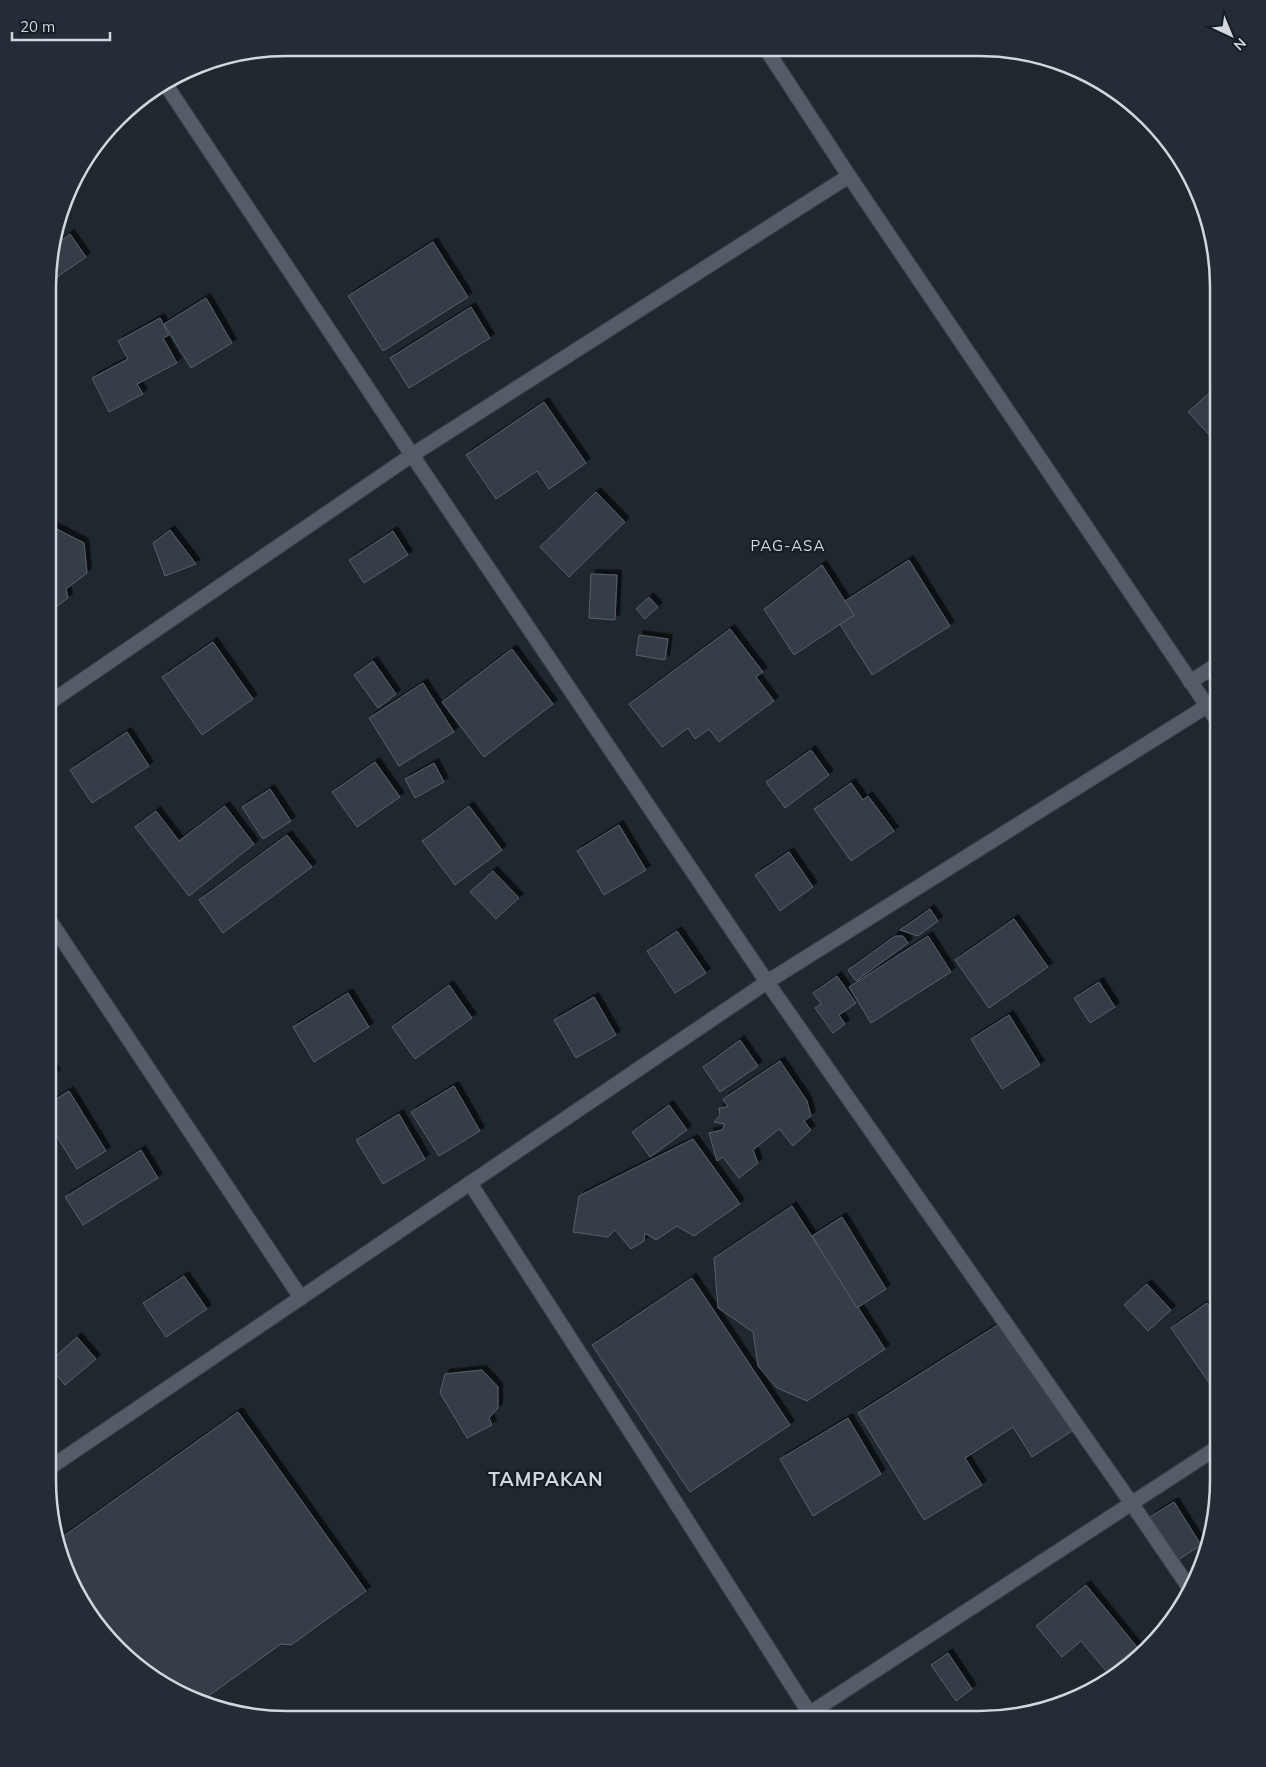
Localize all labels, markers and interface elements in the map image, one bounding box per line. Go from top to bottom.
scale bar [12,10,110,42]
north arrow [1206,10,1256,60]
text: 20 m [20,17,55,36]
text: N [1230,34,1250,54]
district label: PAG-ASA [751,536,825,555]
district label: TAMPAKAN [488,1467,604,1491]

